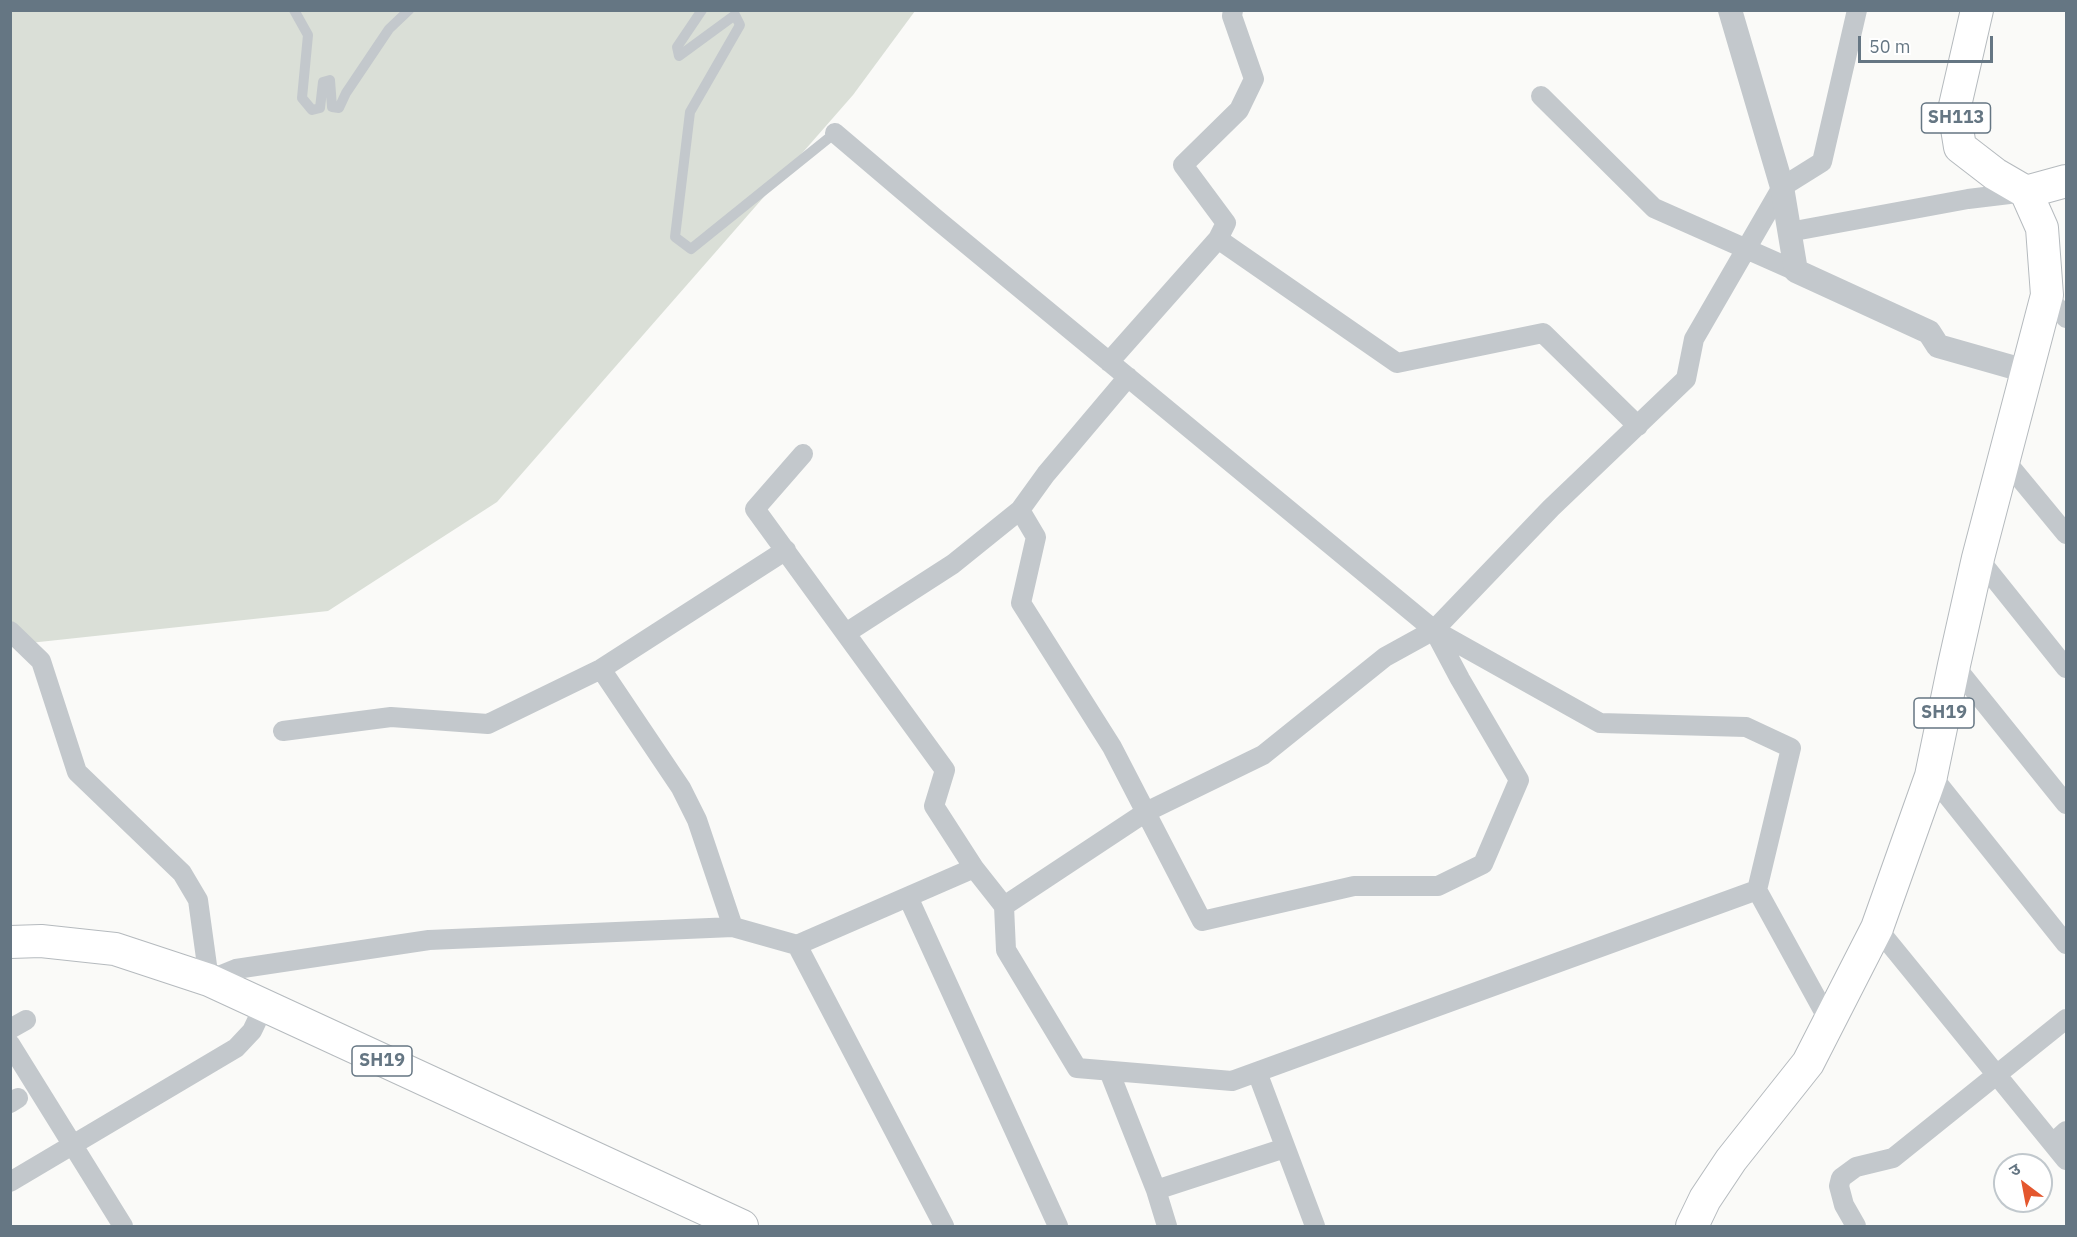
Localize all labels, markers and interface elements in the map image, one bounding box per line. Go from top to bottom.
scale bar [1861,24,1996,62]
text: 50 m [1869,35,1911,58]
road number: SH113 [1922,103,1990,133]
road number: SH19 [1914,698,1974,728]
road number: SH19 [352,1046,412,1076]
north arrow [1993,1153,2053,1213]
text: उ [2005,1158,2024,1180]

